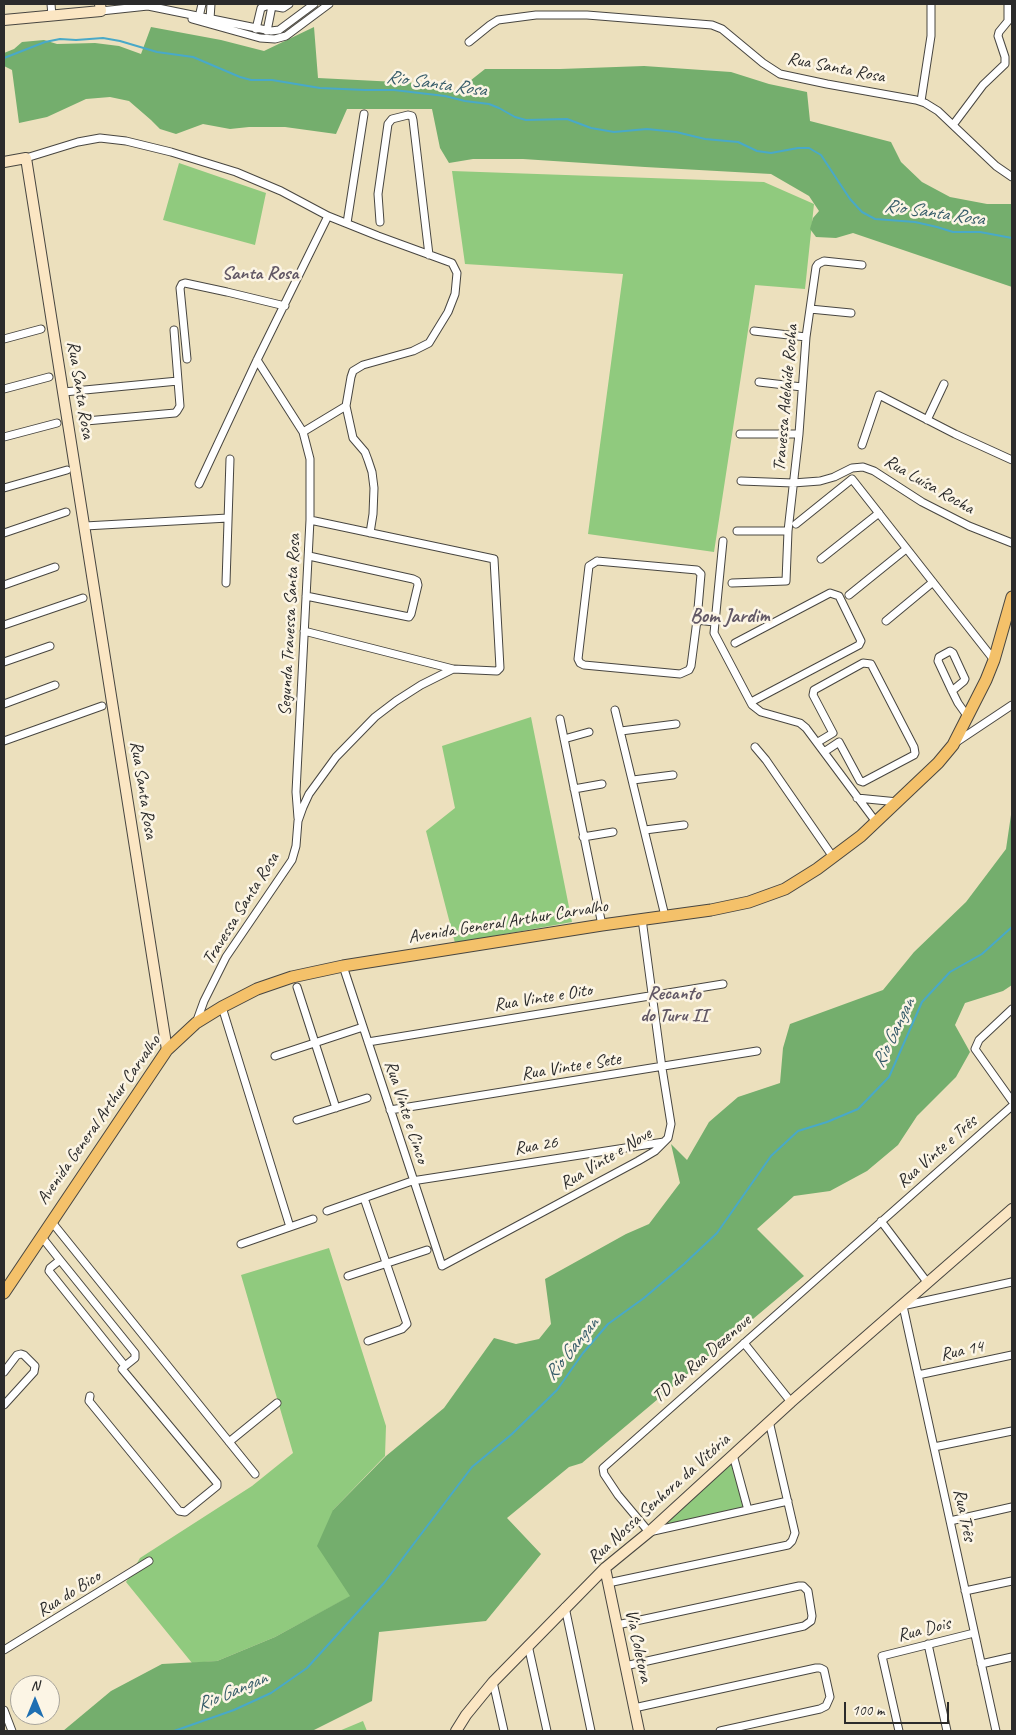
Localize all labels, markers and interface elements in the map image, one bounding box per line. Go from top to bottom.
street label: Rua Santa Rosa [786,48,886,88]
water label: Rio Santa Rosa [385,66,487,102]
water label: Rio Santa Rosa [883,195,985,231]
district label: Santa Rosa [222,263,298,285]
street label: Travessa Adelaíde Rocha [769,324,803,472]
street label: Rua Santa Rosa [62,340,98,440]
street label: Rua Luísa Rocha [880,451,978,519]
street label: Segunda Travessa Santa Rosa [274,533,306,717]
district label: Bom Jardim [690,605,770,629]
street label: Rua Santa Rosa [125,740,161,840]
street label: Travessa Santa Rosa [198,849,284,969]
street label: Avenida General Arthur Carvalho [407,896,609,948]
street label: Rua Vinte e Oito [492,980,594,1016]
district label: Recanto do Turu II [640,983,708,1027]
water label: Rio Gangan [868,995,920,1071]
street label: Avenida General Arthur Carvalho [32,1031,166,1209]
street label: Rua Vinte e Sete [520,1049,622,1085]
street label: Rua Vinte e Cinco [379,1058,433,1166]
street label: Rua Vinte e Três [892,1111,982,1193]
street label: Rua Vinte e Nove [556,1123,656,1195]
street label: Rua 26 [513,1132,559,1160]
street label: TD da Rua Dezenove [648,1310,756,1408]
water label: Rio Gangan [540,1313,604,1385]
street label: Rua 14 [938,1336,986,1366]
street label: Rua Nossa Senhora da Vitória [583,1429,735,1569]
street label: Rua Três [948,1487,980,1543]
street label: Rua do Bico [33,1566,105,1622]
street label: Via Coletora [620,1607,656,1685]
street label: Rua Dois [895,1613,953,1647]
water label: Rio Gangan [193,1667,271,1717]
north arrow [10,1675,60,1725]
text: N [31,1677,39,1694]
scale bar [846,1692,951,1724]
text: 100 m [852,1701,884,1720]

